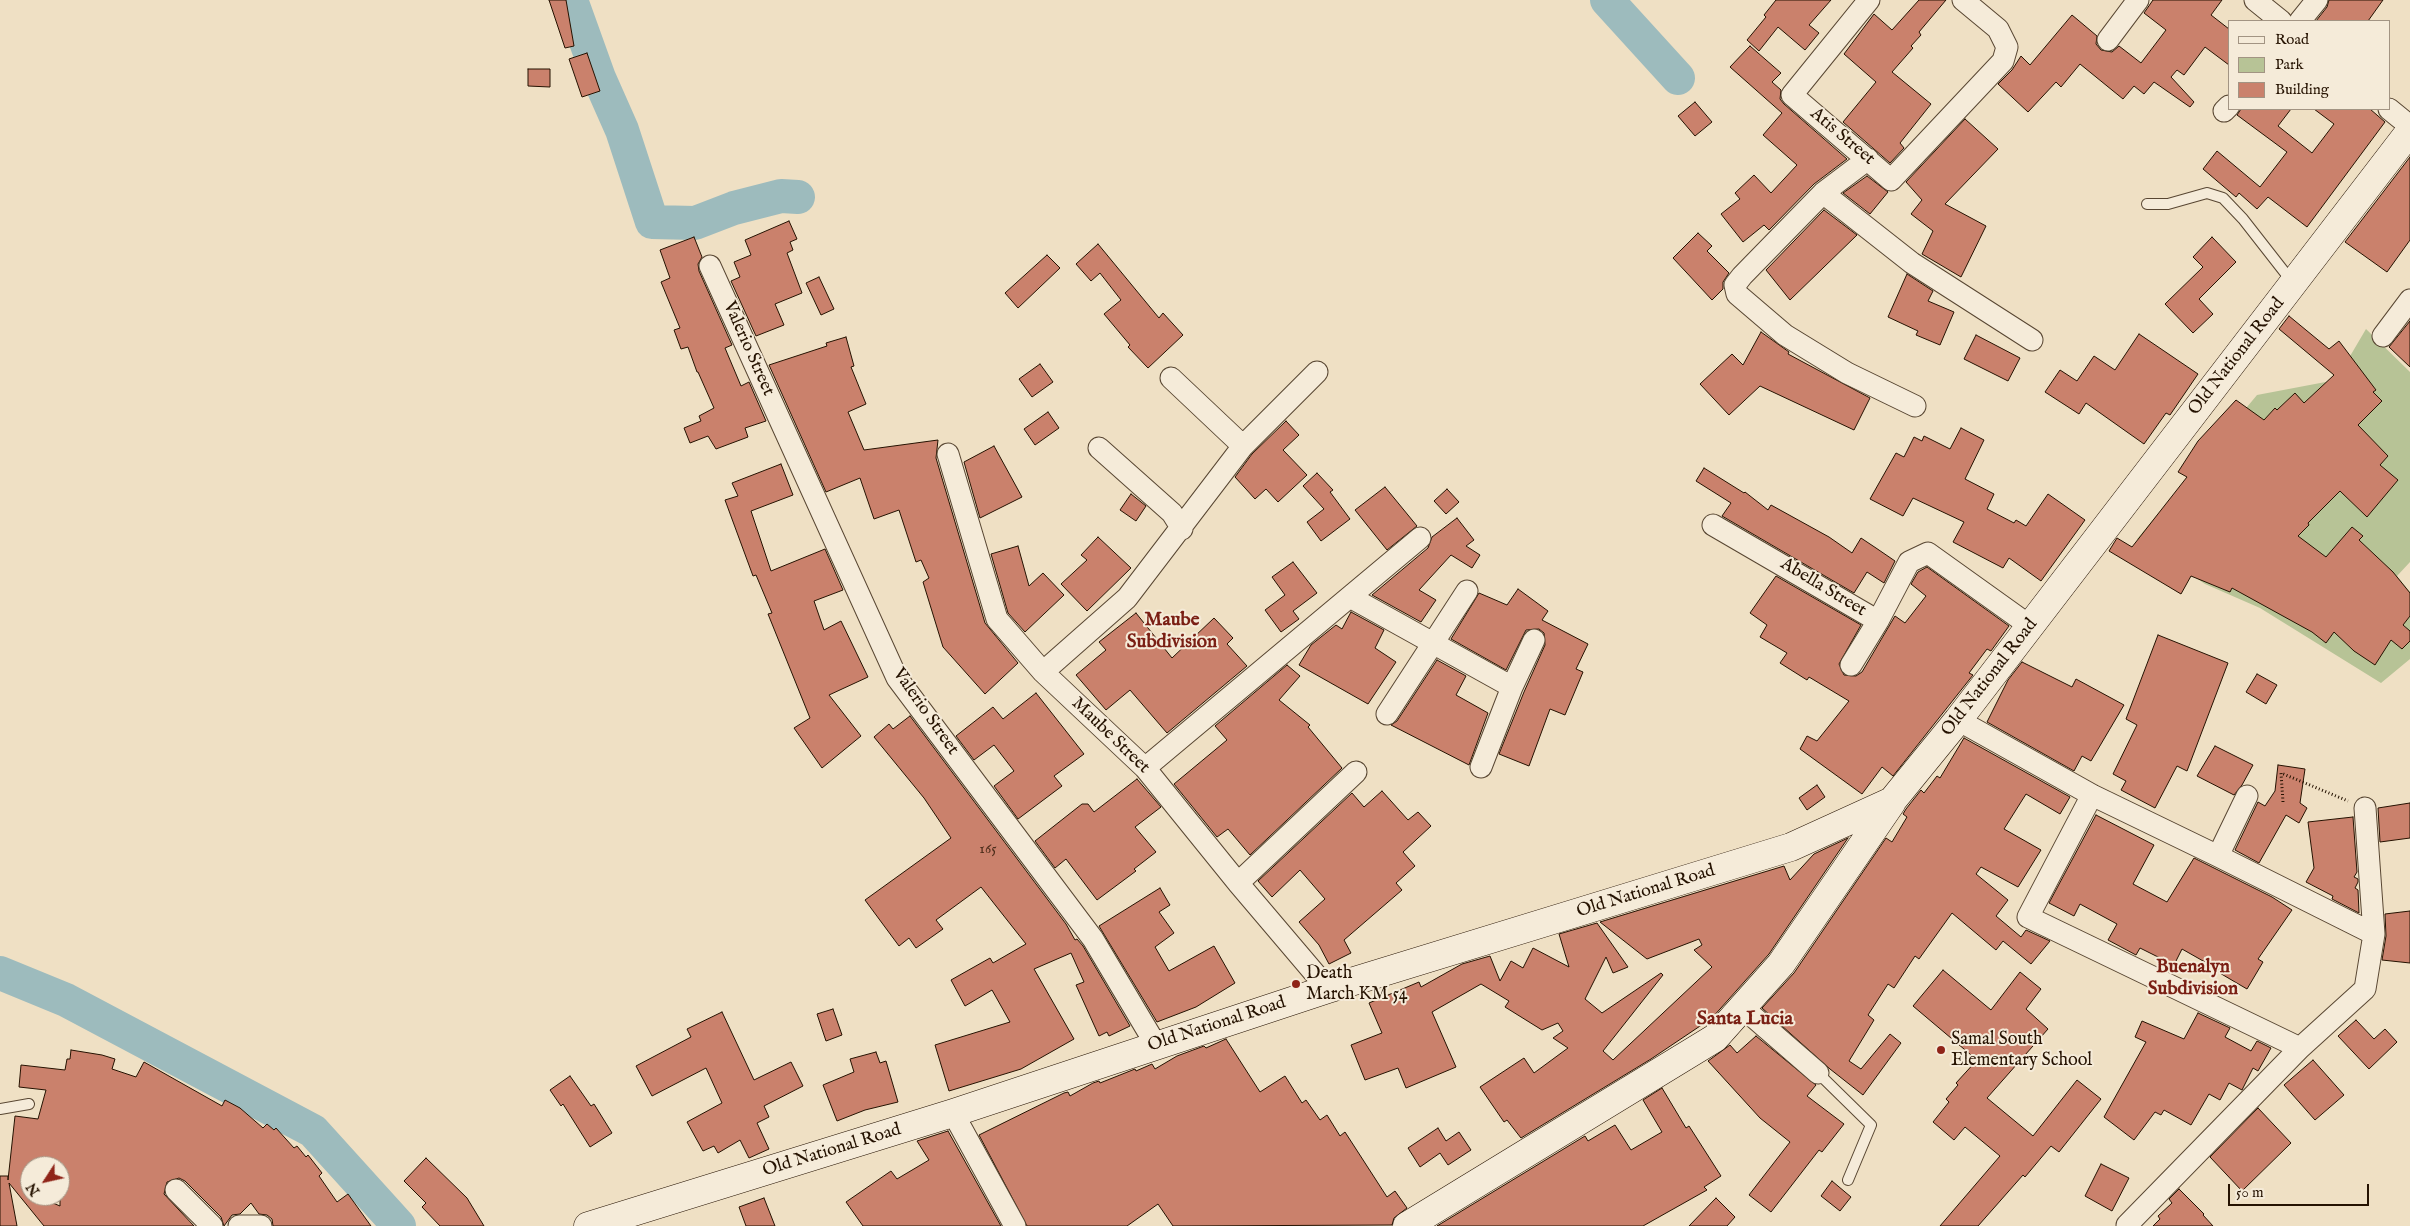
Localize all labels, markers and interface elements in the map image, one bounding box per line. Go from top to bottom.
legend [2228,20,2390,110]
text: Road [2275,30,2309,49]
text: Park [2275,55,2304,74]
text: Building [2275,80,2329,99]
street label: Atis Street [1805,104,1879,170]
street label: Old National Road [2184,294,2290,420]
street label: Valerio Street [718,298,778,400]
street label: Abella Street [1776,554,1870,622]
district label: Maube Subdivision [1127,610,1217,654]
street label: Old National Road [1937,615,2043,741]
street label: Valerio Street [887,664,963,760]
street label: Maube Street [1066,693,1154,779]
house number: 165 [979,841,997,859]
street label: Old National Road [1574,861,1718,923]
district label: Buenalyn Subdivision [2148,957,2238,1001]
place label: Death March KM 54 [1306,963,1408,1006]
marker: Death March KM 54 [1290,978,1302,990]
street label: Old National Road [1145,993,1289,1057]
district label: Santa Lucia [1697,1008,1793,1032]
place label: Samal South Elementary School [1951,1029,2092,1072]
marker: Samal South Elementary School [1935,1044,1947,1056]
street label: Old National Road [760,1120,904,1182]
north arrow [20,1156,70,1206]
scale bar [2230,1174,2371,1206]
text: N [23,1179,44,1199]
text: 50 m [2236,1183,2264,1202]

